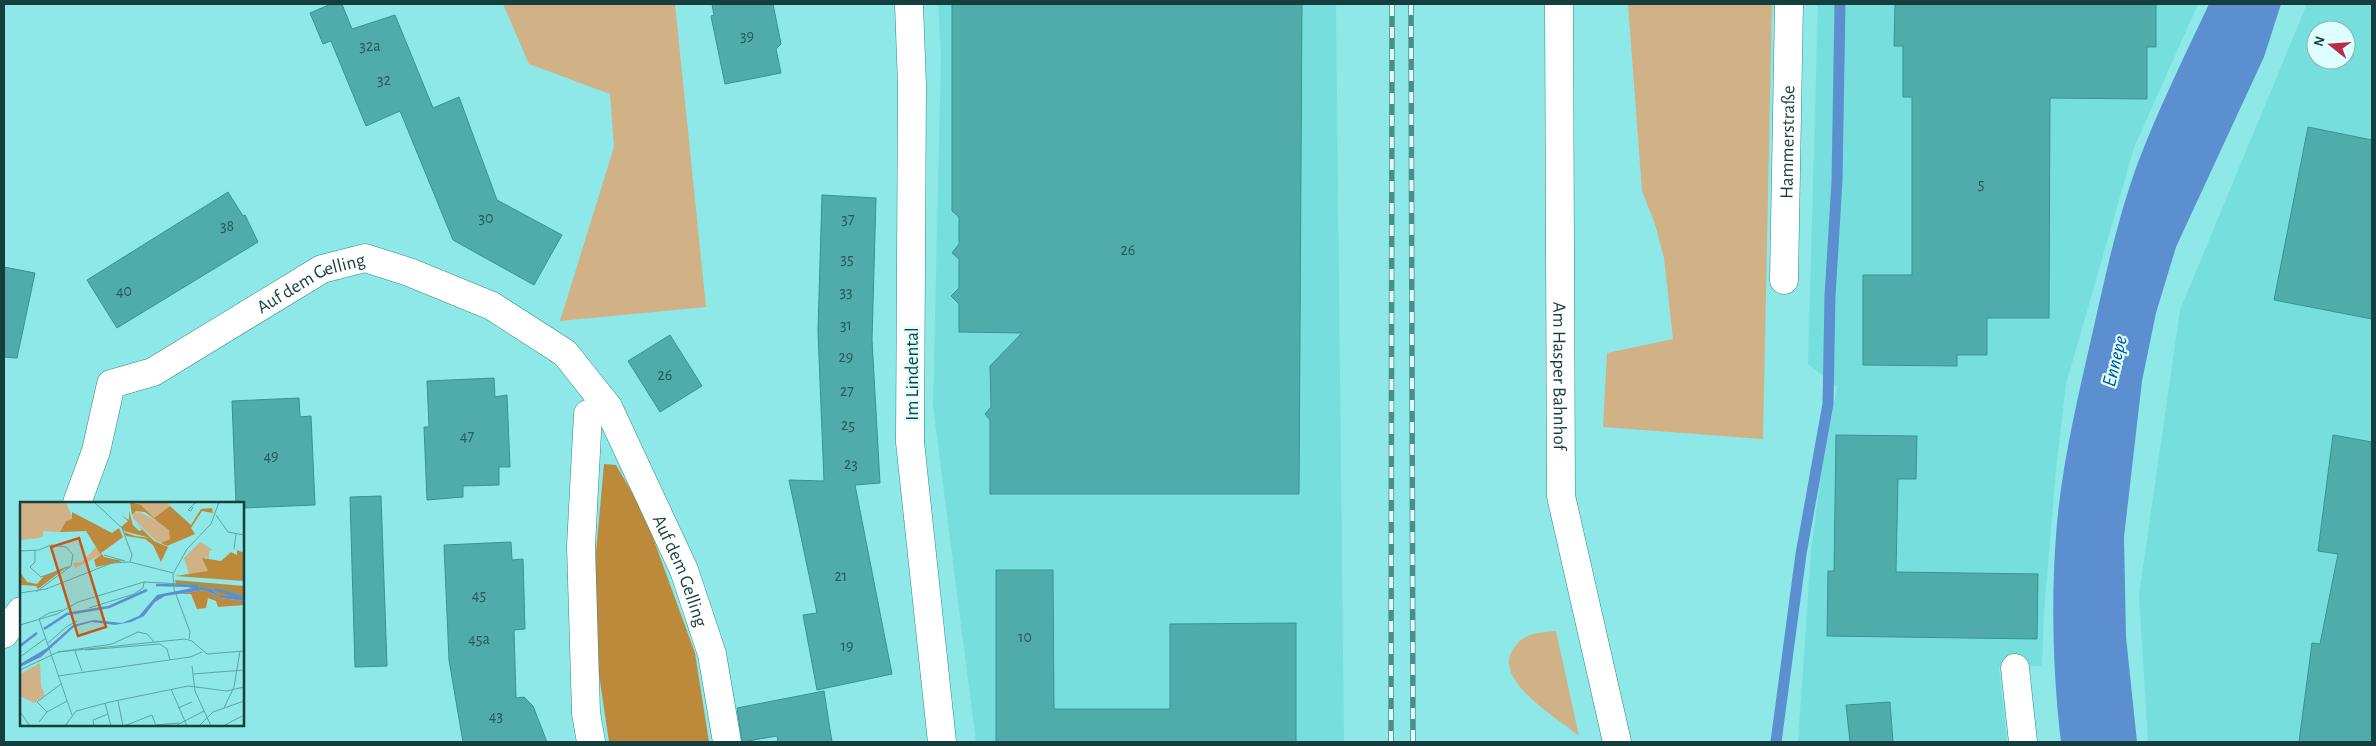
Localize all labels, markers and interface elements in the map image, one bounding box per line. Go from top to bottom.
north arrow [2306,20,2356,70]
house number: 39 [740,28,754,44]
text: N [2311,35,2328,48]
house number: 32a [359,38,381,54]
house number: 32 [377,72,391,88]
street label: Hammerstraße [1777,85,1799,199]
house number: 5 [1978,176,1984,192]
house number: 30 [478,210,494,226]
house number: 37 [841,211,855,227]
house number: 38 [220,218,234,234]
house number: 26 [1121,242,1135,258]
street label: Auf dem Gelling [254,250,368,317]
house number: 35 [840,251,854,267]
house number: 40 [116,283,132,299]
house number: 33 [839,284,853,300]
street label: Am Hasper Bahnhof [1549,302,1569,451]
house number: 31 [840,317,852,333]
street label: Im Lindental [903,327,922,421]
water label: Ennepe [2099,333,2131,389]
house number: 29 [839,349,853,365]
house number: 26 [658,367,672,383]
house number: 27 [840,383,854,399]
house number: 25 [841,417,855,433]
house number: 47 [460,428,475,444]
house number: 49 [263,448,279,464]
house number: 23 [844,456,858,472]
inset map [20,502,244,726]
street label: Auf dem Gelling [649,512,710,630]
house number: 21 [835,568,847,584]
house number: 45 [472,587,486,603]
house number: 10 [1018,629,1032,645]
house number: 45a [468,631,490,647]
house number: 19 [840,638,854,654]
house number: 43 [489,708,503,724]

